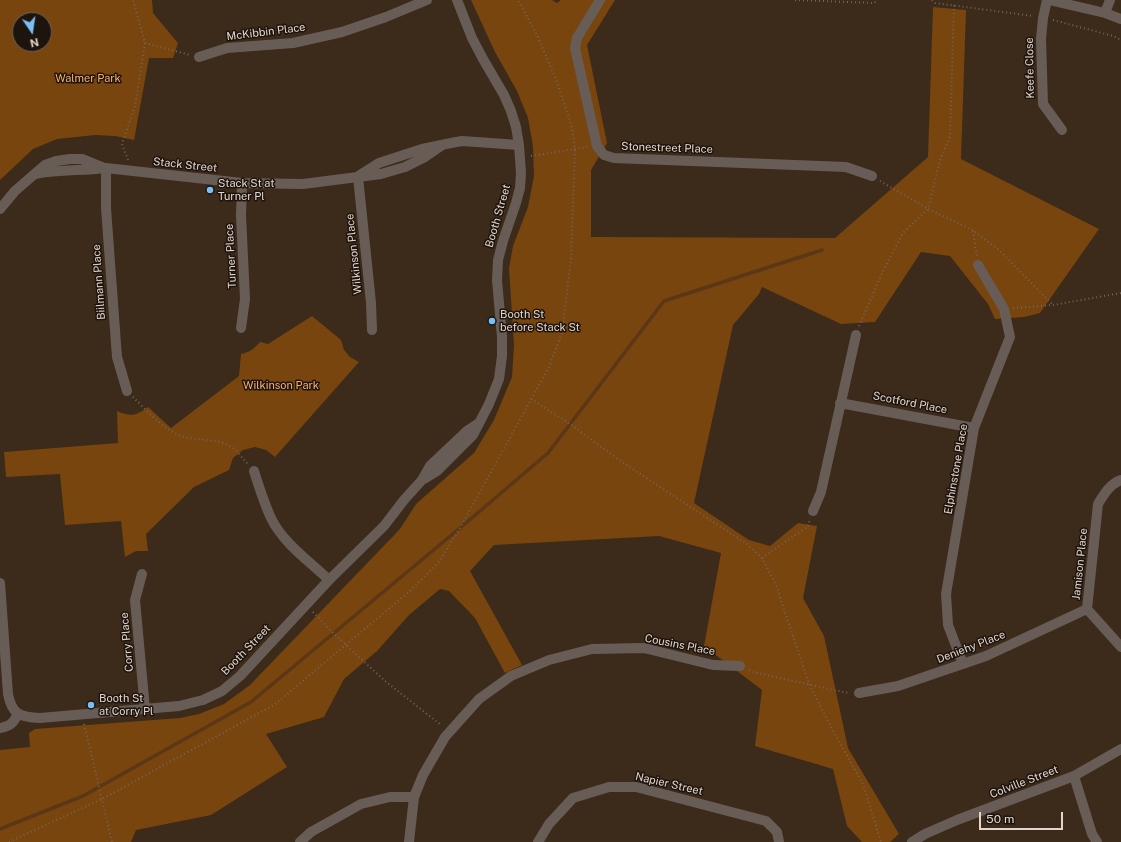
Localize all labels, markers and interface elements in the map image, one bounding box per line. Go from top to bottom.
north arrow [12,12,52,52]
street label: McKibbin Place [226,21,306,43]
text: N [29,36,40,50]
street label: Keefe Close [1023,37,1037,99]
park label: Walmer Park [55,72,121,86]
street label: Stonestreet Place [621,140,713,156]
street label: Stack Street [152,155,218,175]
place label: Stack St at Turner Pl [218,177,274,203]
street label: Booth Street [483,183,513,249]
marker: Stack St at Turner Pl [205,185,215,195]
street label: Wilkinson Place [343,213,365,295]
street label: Turner Place [223,223,239,289]
street label: Biilmann Place [90,244,108,320]
place label: Booth St before Stack St [500,308,580,334]
marker: Booth St before Stack St [487,316,497,326]
park label: Wilkinson Park [243,379,319,393]
street label: Scotford Place [872,389,948,417]
street label: Elphinstone Place [942,423,970,515]
street label: Jamison Place [1070,528,1090,600]
street label: Corry Place [118,612,136,672]
street label: Booth Street [219,622,273,678]
street label: Deniehy Place [935,628,1007,666]
street label: Cousins Place [644,632,716,658]
place label: Booth St at Corry Pl [99,692,153,718]
marker: Booth St at Corry Pl [86,700,96,710]
street label: Colville Street [988,763,1060,801]
street label: Napier Street [634,770,704,798]
scale bar [981,804,1065,830]
text: 50 m [986,812,1014,826]

